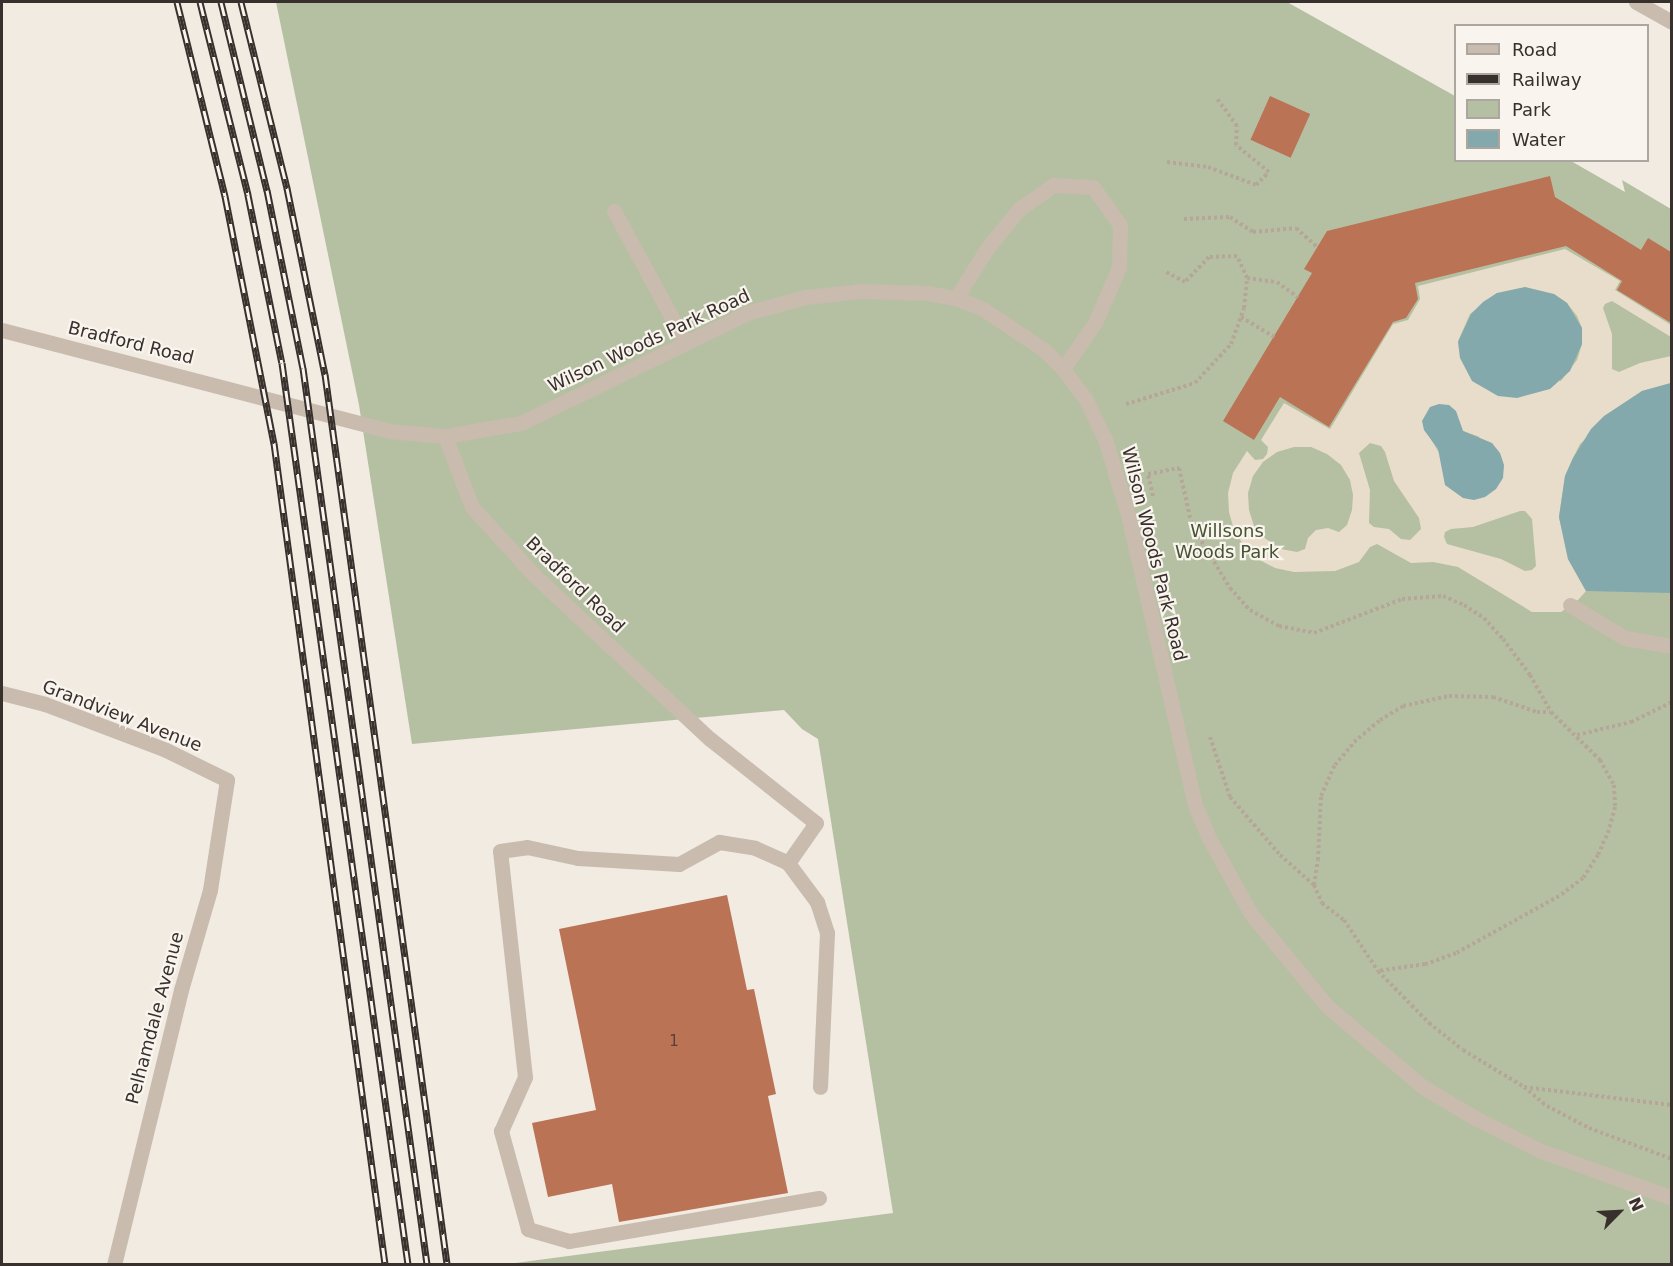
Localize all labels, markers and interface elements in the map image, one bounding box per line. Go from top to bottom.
legend [1454,24,1649,162]
text: Road [1512,39,1557,60]
text: Railway [1512,69,1582,90]
text: Park [1512,99,1551,120]
text: Water [1512,129,1565,150]
street label: Wilson Woods Park Road [545,285,753,397]
street label: Bradford Road [66,317,196,369]
street label: Wilson Woods Park Road [1117,445,1191,663]
park label: Willsons Woods Park [1175,521,1279,564]
street label: Bradford Road [521,532,629,638]
street label: Grandview Avenue [39,676,205,756]
street label: Pelhamdale Avenue [122,930,188,1106]
house number: 1 [669,1033,679,1051]
north arrow [1589,1182,1649,1242]
text: N [1624,1194,1647,1214]

